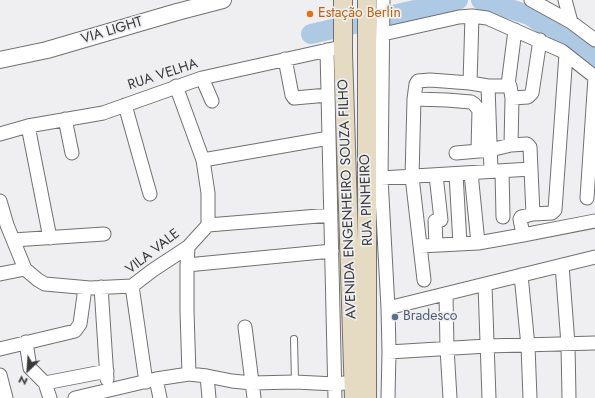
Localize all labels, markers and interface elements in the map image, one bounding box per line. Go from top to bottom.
place label: Estação Berlin [318,6,401,22]
marker: Estação Berlin [305,9,315,19]
street label: VIA LIGHT [79,14,145,48]
street label: RUA VELHA [126,56,200,94]
street label: AVENIDA ENGENHEIRO SOUZA FILHO [335,79,361,319]
street label: RUA PINHEIRO [357,154,377,246]
street label: VILA VALE [123,226,183,278]
place label: Bradesco [403,309,458,325]
marker: Bradesco [390,312,400,322]
north arrow [8,350,48,390]
text: N [16,372,30,390]

